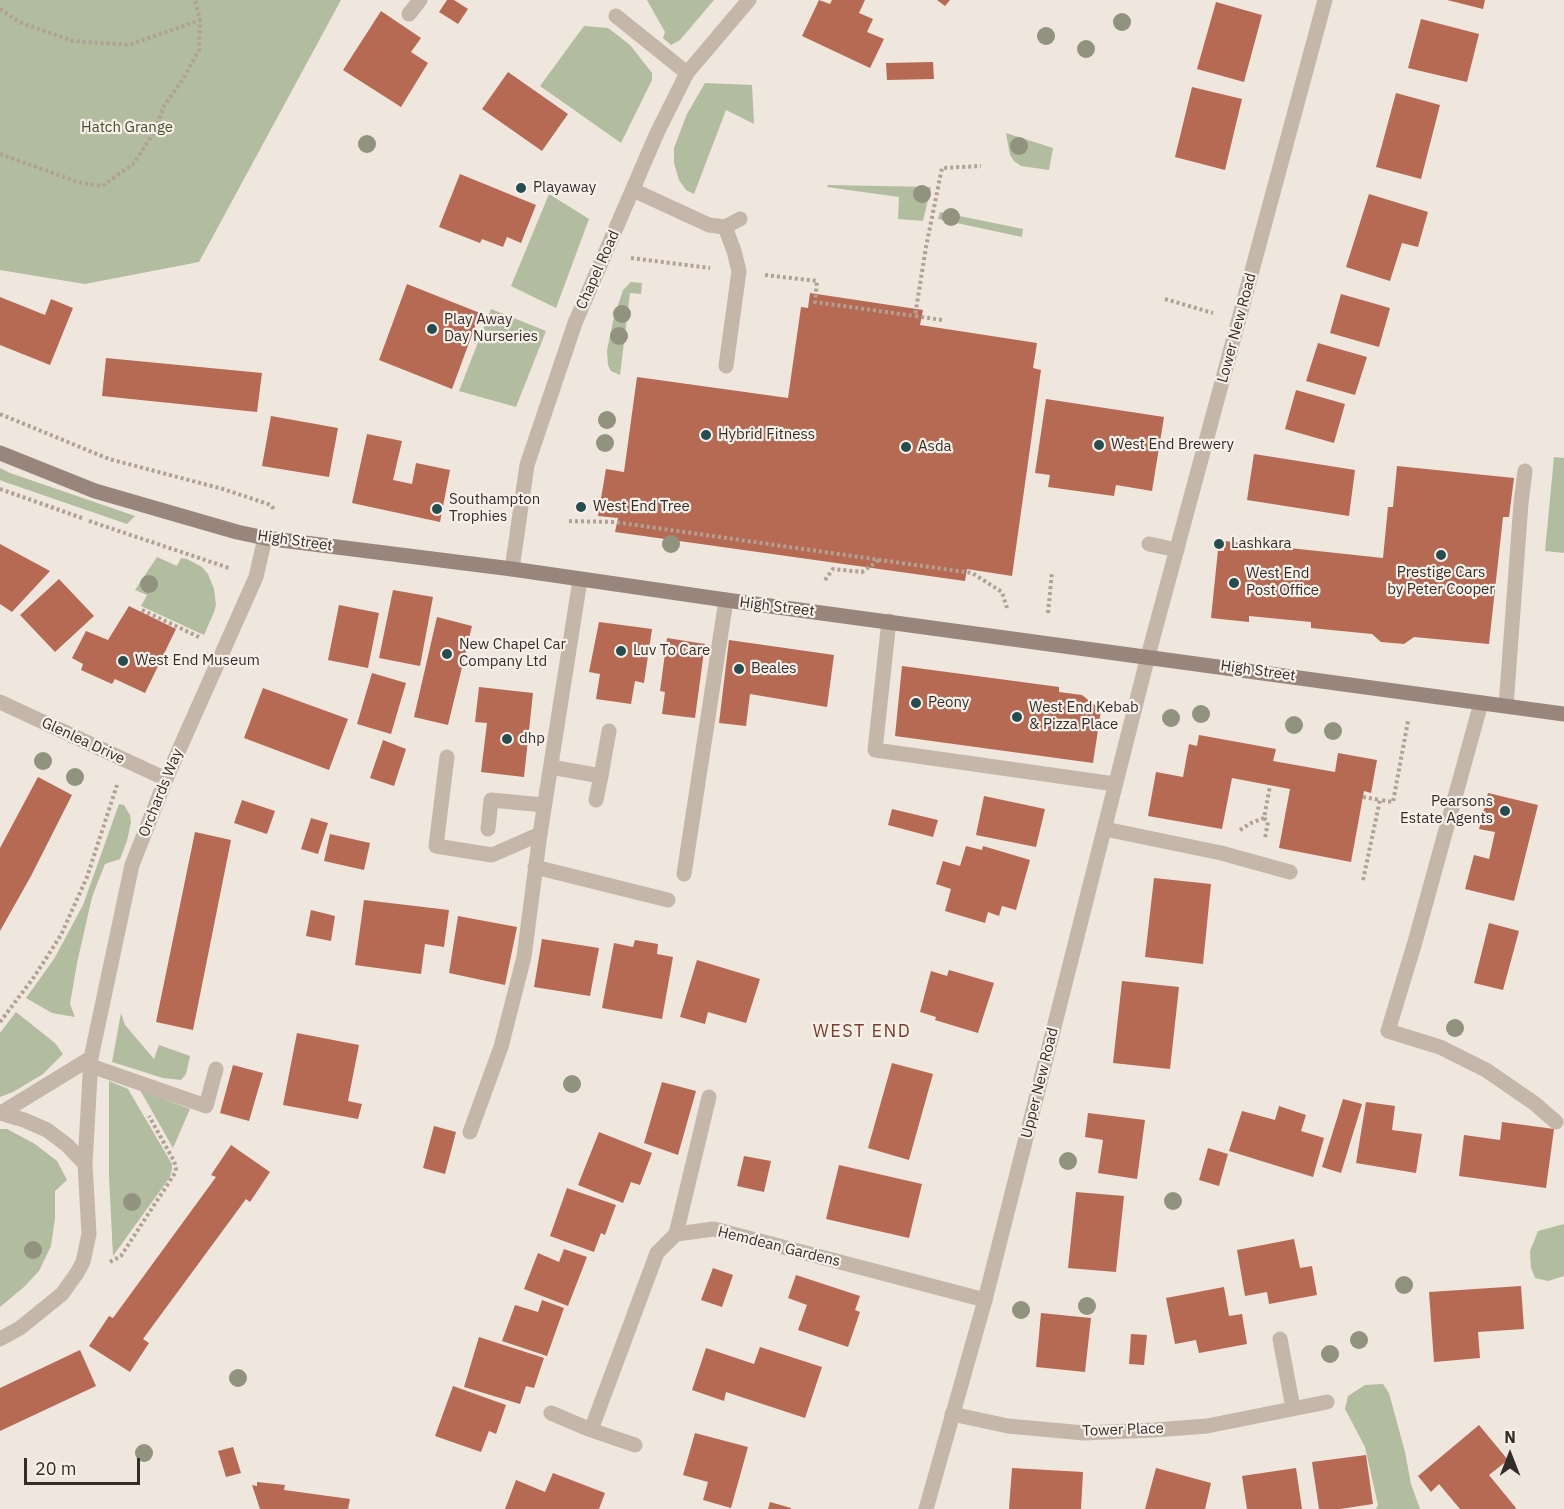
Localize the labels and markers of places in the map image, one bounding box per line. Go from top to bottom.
place label: Playaway [533,179,596,197]
marker: Playaway [514,181,528,195]
place label: Play Away Day Nurseries [444,311,538,346]
marker: Play Away Day Nurseries [425,322,439,336]
place label: Hybrid Fitness [718,426,815,444]
marker: Hybrid Fitness [699,428,713,442]
place label: West End Brewery [1111,436,1234,454]
place label: Asda [918,438,952,456]
marker: West End Brewery [1092,438,1106,452]
marker: Asda [899,440,913,454]
place label: Southampton Trophies [449,491,540,526]
place label: West End Tree [593,498,690,516]
marker: West End Tree [574,500,588,514]
marker: Southampton Trophies [430,502,444,516]
place label: Lashkara [1231,535,1292,553]
marker: Lashkara [1212,537,1226,551]
marker: Prestige Cars by Peter Cooper [1434,548,1448,562]
place label: Prestige Cars by Peter Cooper [1387,564,1495,599]
place label: West End Post Office [1246,565,1319,600]
marker: West End Post Office [1227,576,1241,590]
place label: New Chapel Car Company Ltd [459,636,566,671]
place label: Luv To Care [633,642,710,660]
marker: Luv To Care [614,644,628,658]
marker: New Chapel Car Company Ltd [440,647,454,661]
place label: West End Museum [135,652,260,670]
marker: West End Museum [116,654,130,668]
place label: Beales [751,660,797,678]
marker: Beales [732,662,746,676]
place label: Peony [928,694,969,712]
marker: Peony [909,696,923,710]
place label: West End Kebab & Pizza Place [1029,699,1139,734]
marker: West End Kebab & Pizza Place [1010,710,1024,724]
place label: dhp [519,730,545,748]
marker: dhp [500,732,514,746]
place label: Pearsons Estate Agents [1400,793,1493,828]
marker: Pearsons Estate Agents [1498,804,1512,818]

